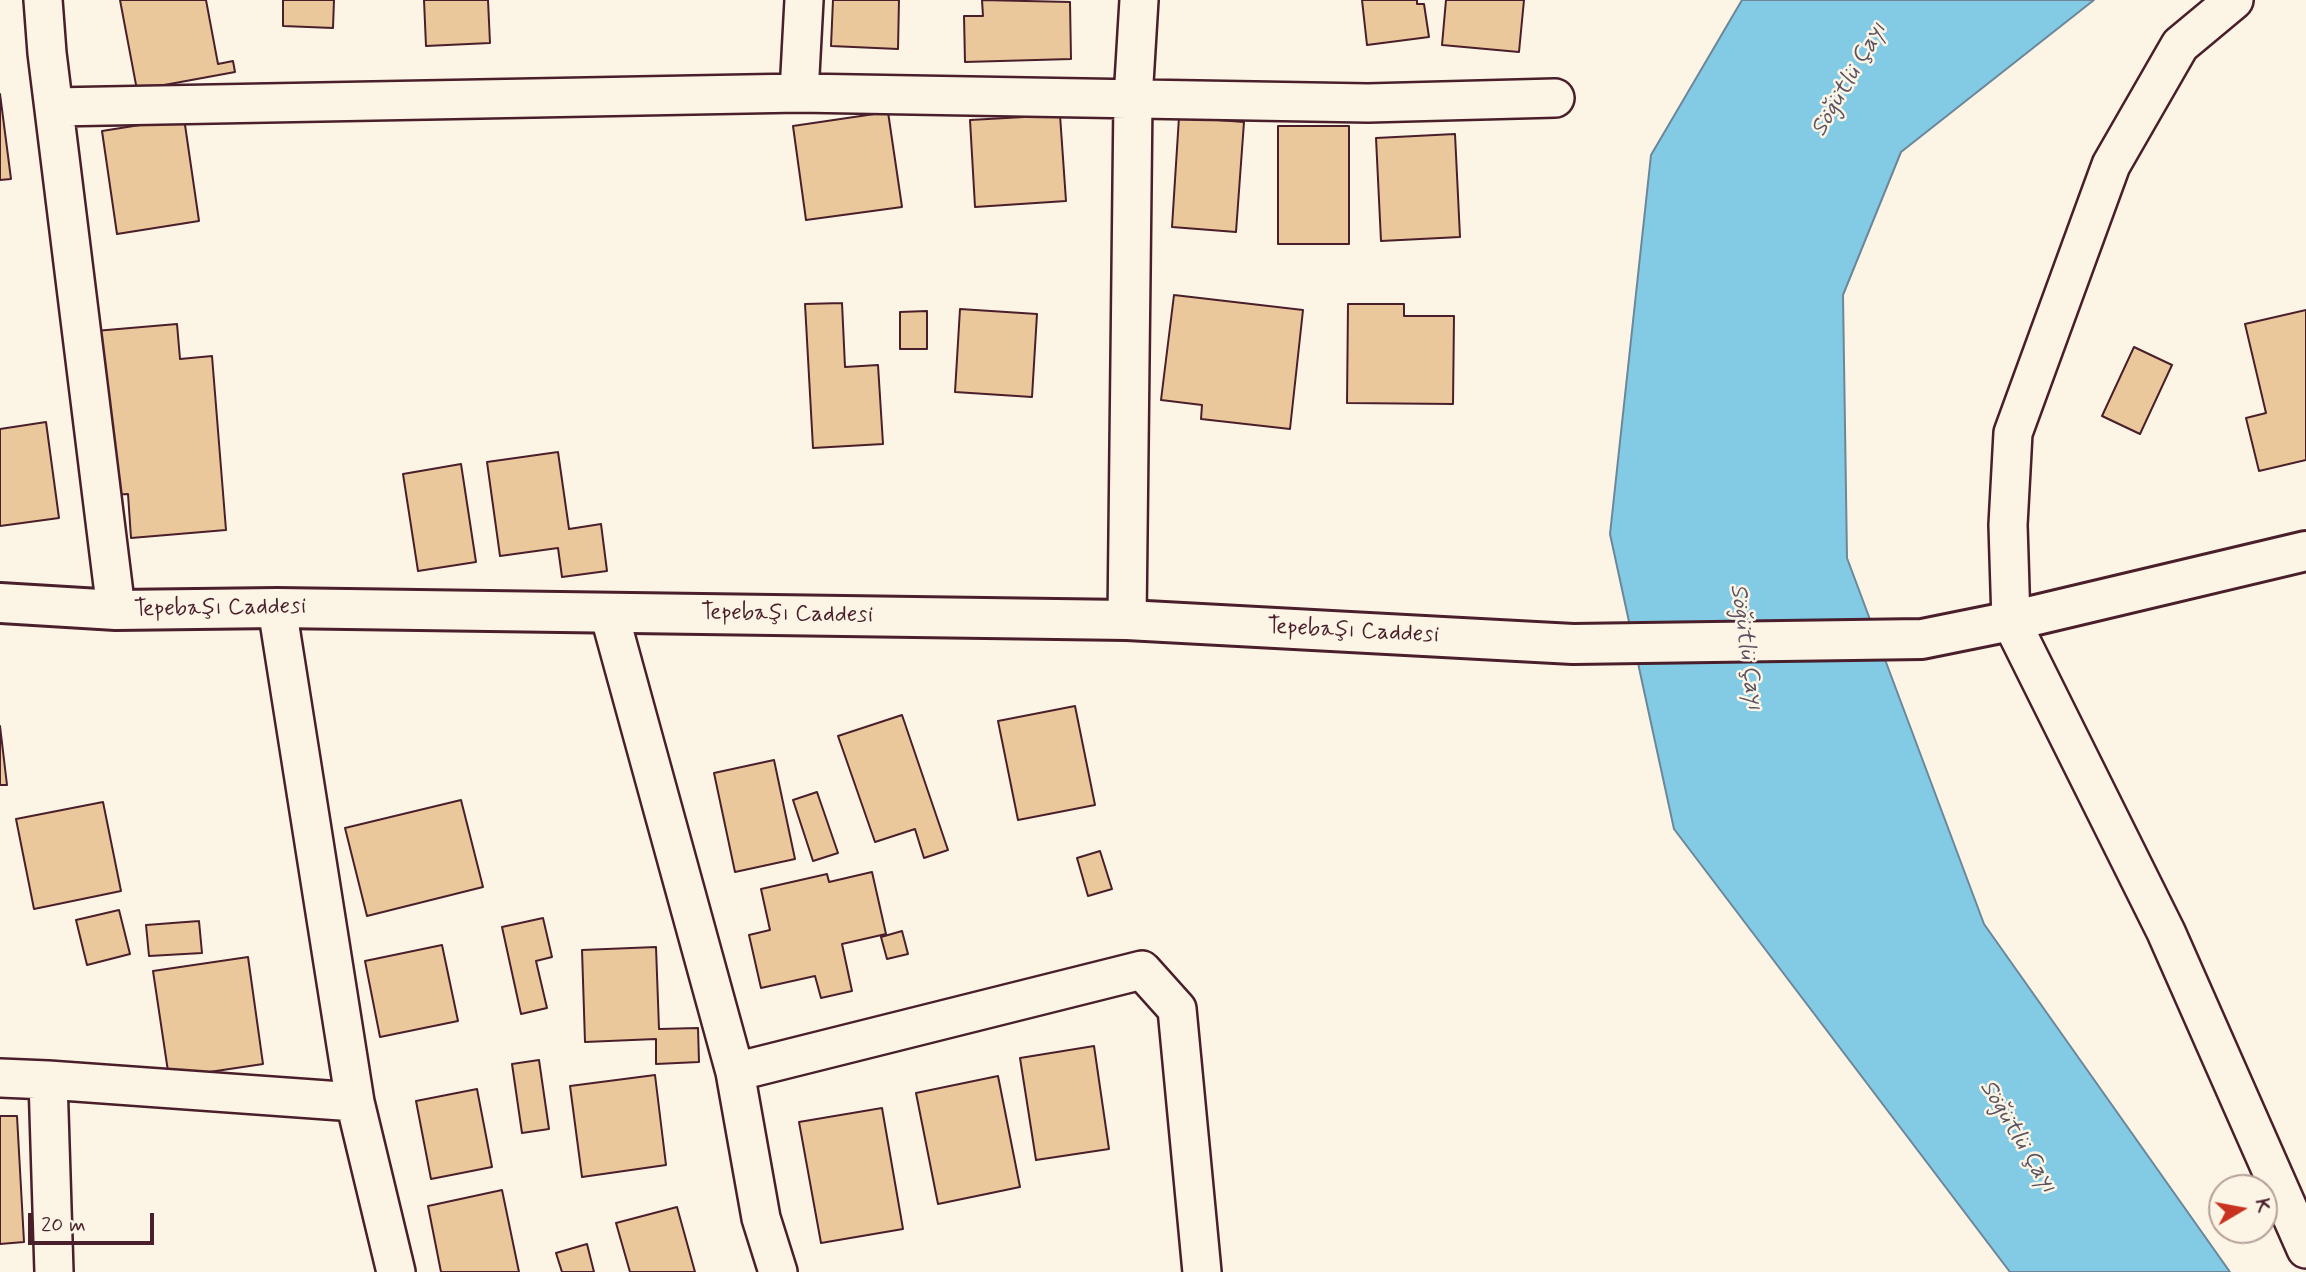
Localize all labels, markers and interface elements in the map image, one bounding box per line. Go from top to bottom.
water label: Söğütlü Çayı [1806,18,1894,142]
water label: Söğütlü Çayı [1722,582,1768,712]
street label: Tepebaşı Caddesi [134,594,306,624]
street label: Tepebaşı Caddesi [701,600,873,630]
street label: Tepebaşı Caddesi [1266,614,1440,650]
water label: Söğütlü Çayı [1972,1075,2062,1199]
north arrow [2208,1174,2278,1244]
text: K [2249,1197,2276,1214]
scale bar [32,1198,158,1242]
text: 20 m [41,1211,86,1239]

